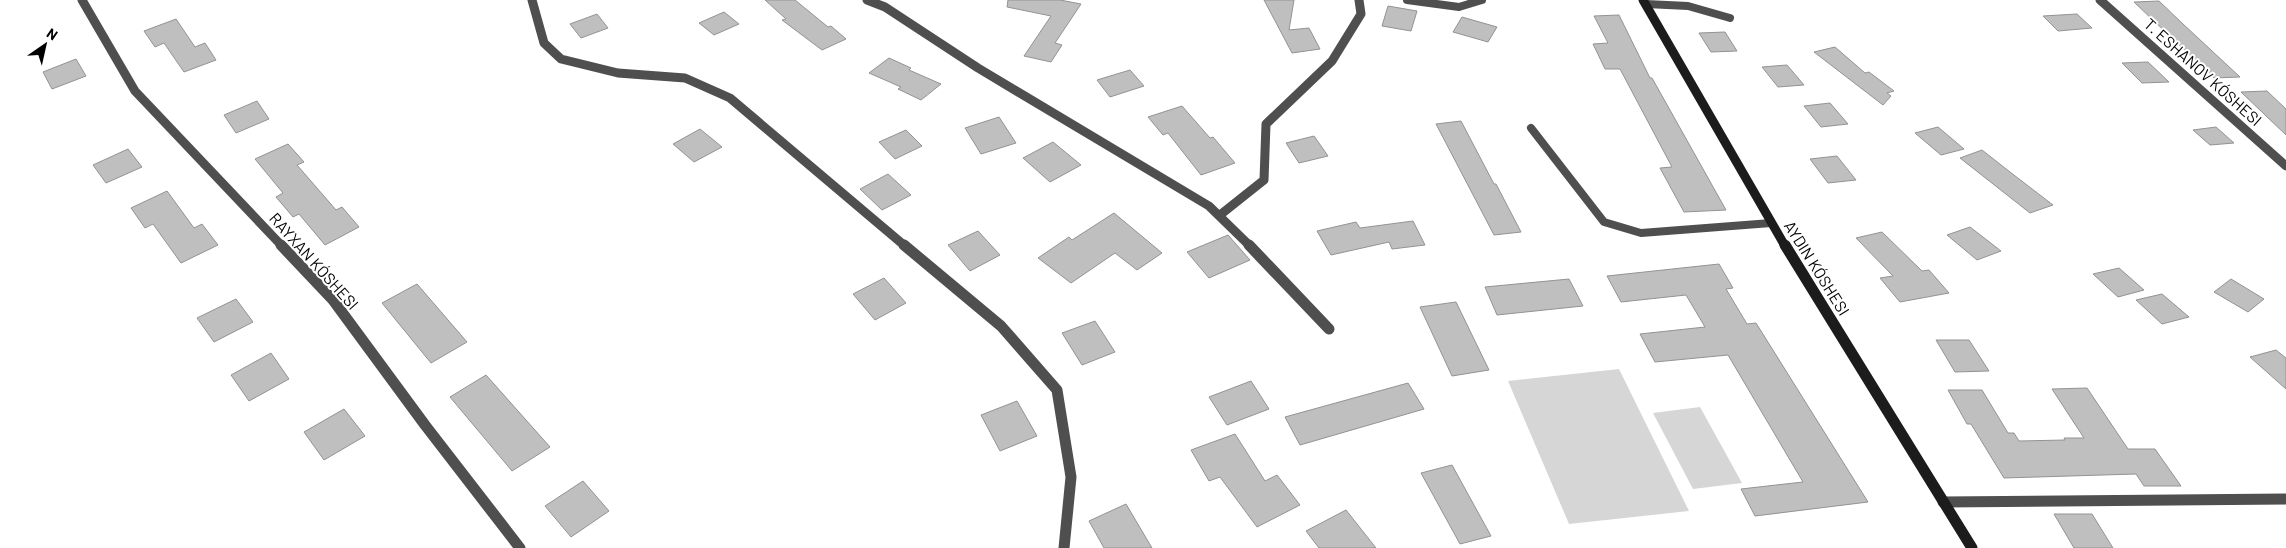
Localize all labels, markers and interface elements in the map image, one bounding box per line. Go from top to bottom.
street label: T. ESHANOV KÓSHESI [2141,14,2266,129]
north arrow [20,20,70,70]
text: N [44,24,61,43]
street label: RAYXAN KÓSHESI [266,208,363,313]
street label: AYDIN KÓSHESI [1781,217,1854,319]

